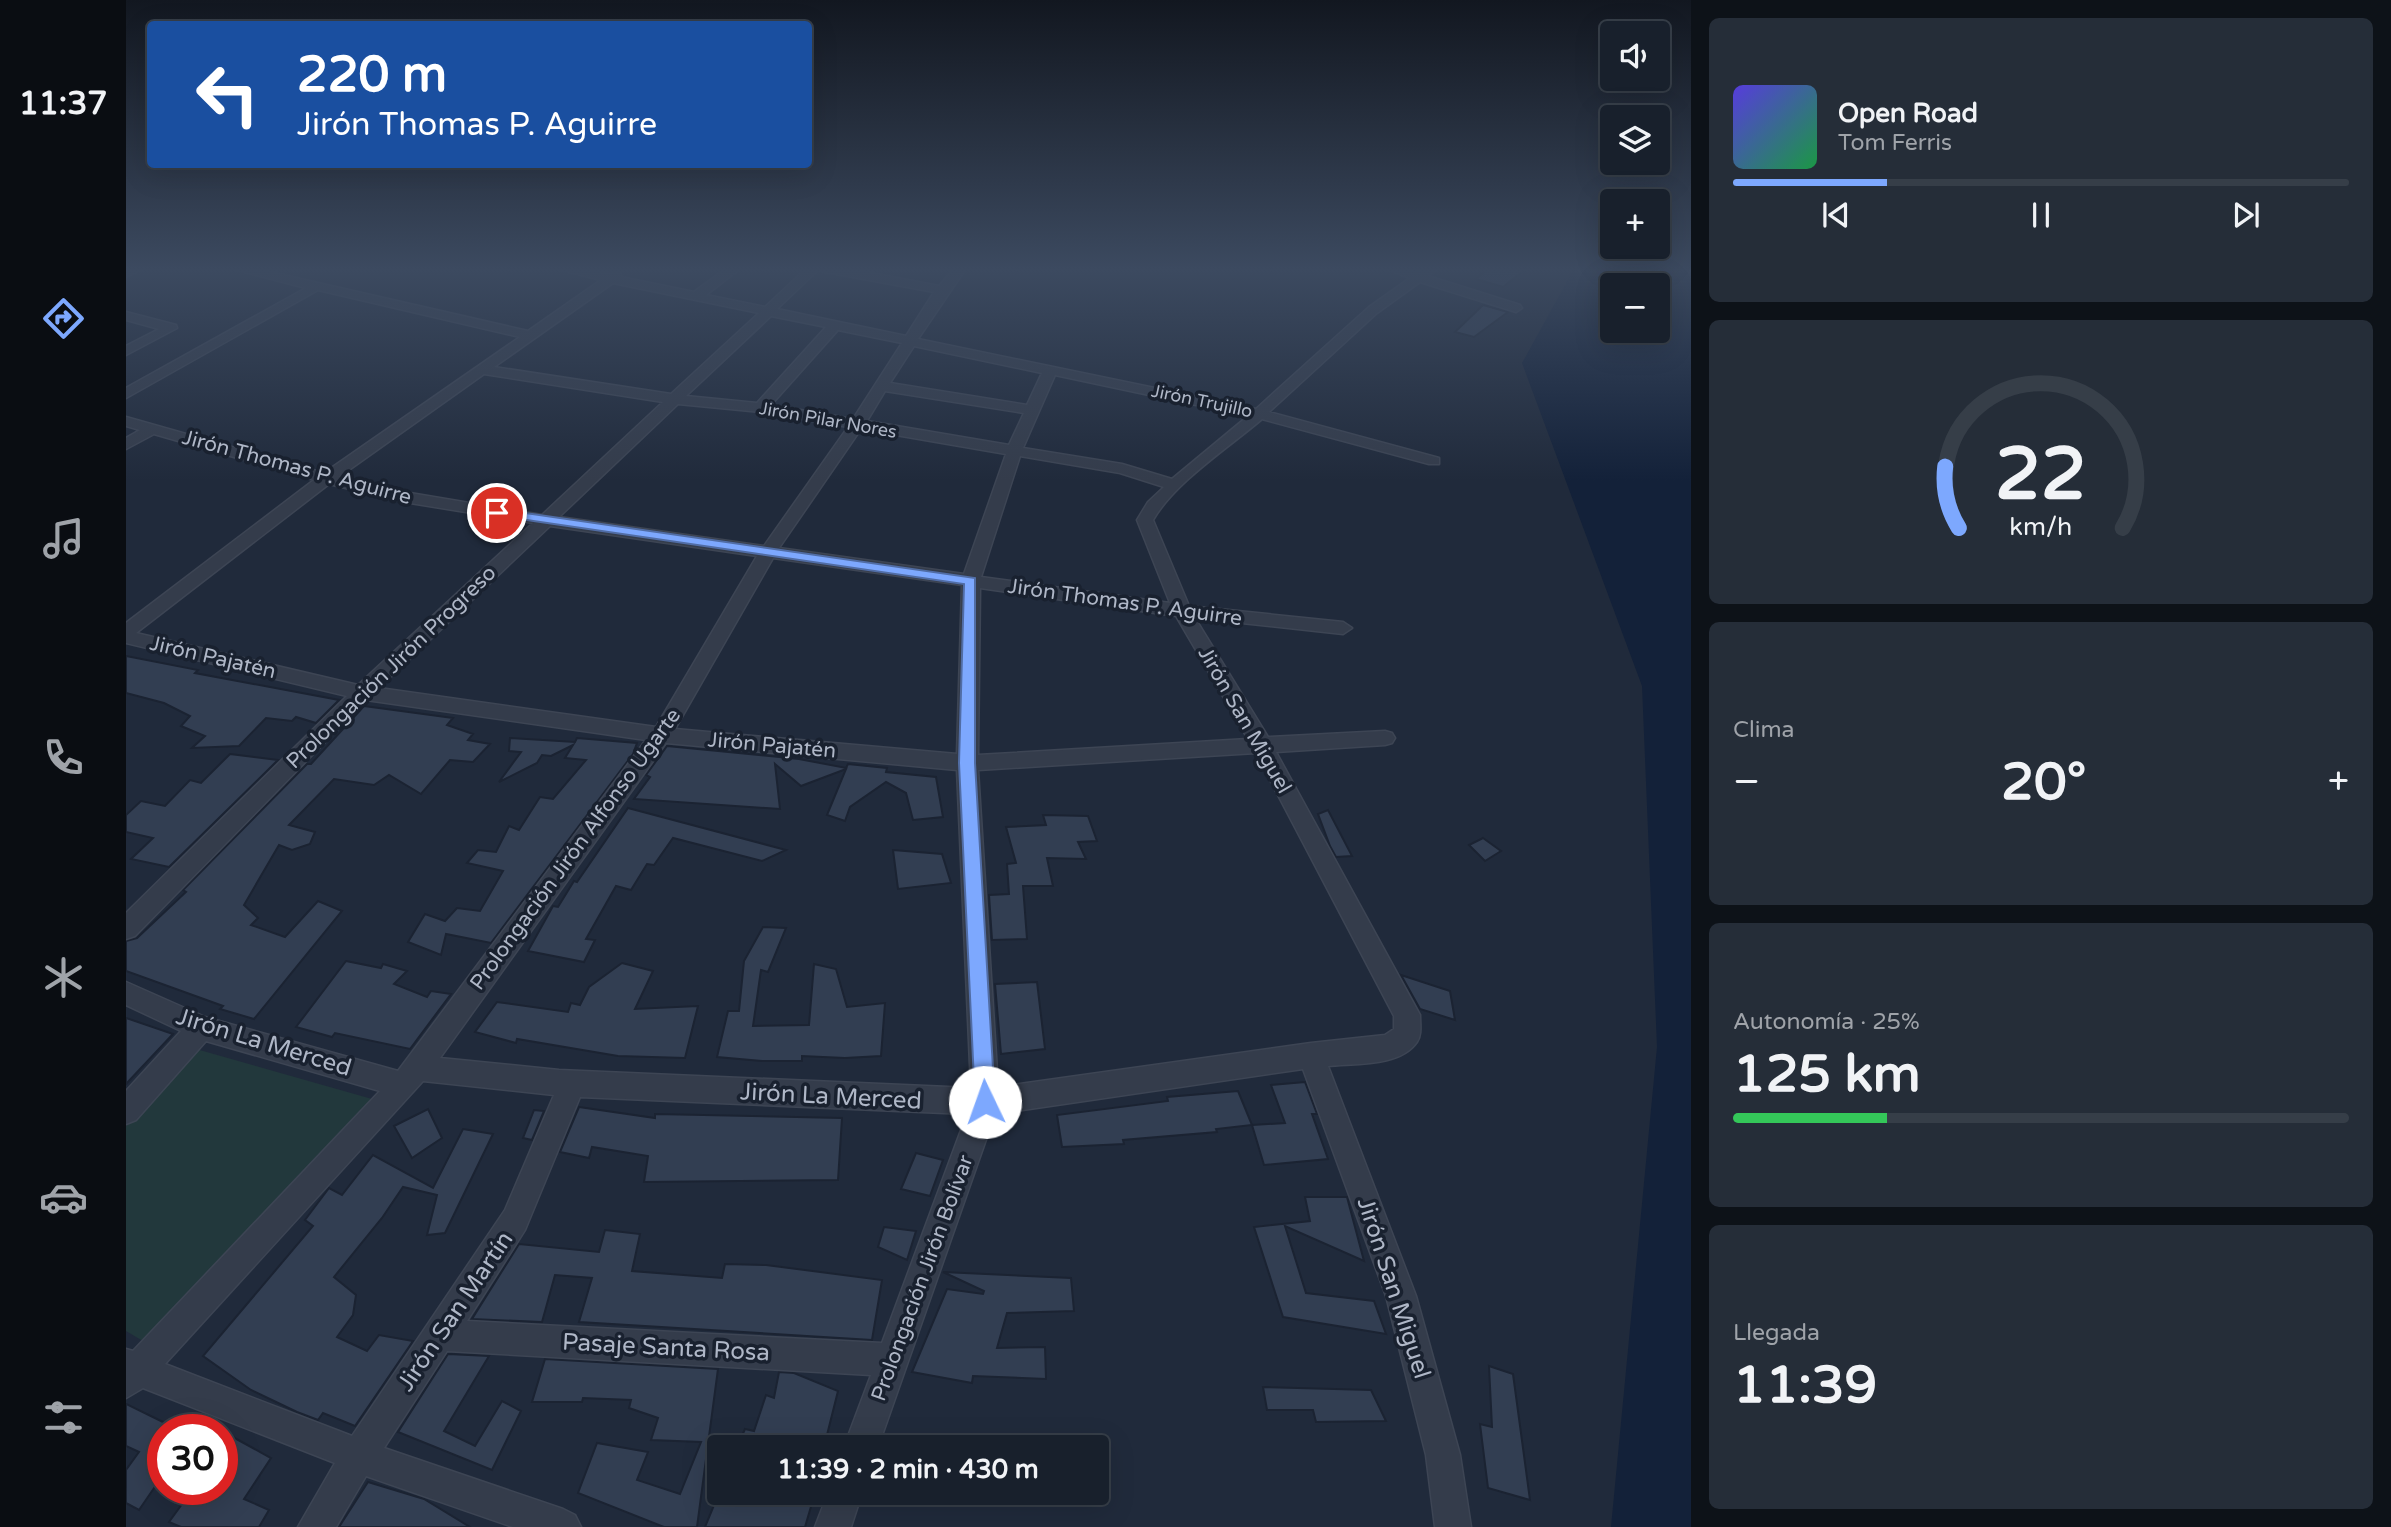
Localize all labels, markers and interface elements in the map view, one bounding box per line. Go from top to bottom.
map controls [1600,21,1670,343]
button: sound [1600,21,1670,91]
text: 220 m [297,46,447,105]
icon: left [182,49,273,140]
text: 11:37 [19,85,107,123]
text: Open Road [1838,98,1978,129]
button: layers [1600,105,1670,175]
text: Jirón Thomas P. Aguirre [297,106,657,144]
text: Tom Ferris [1838,129,1952,157]
button: + [1600,189,1670,259]
icon: previous [1817,196,1855,234]
icon: pause [2022,196,2060,234]
icon: next [2227,196,2265,234]
button: − [1600,273,1670,343]
icon: directions [39,294,88,343]
street label: Jirón Trujillo [1149,380,1255,422]
street label: Jirón Pilar Nores [757,397,899,443]
street label: Jirón Thomas P. Aguirre [179,425,414,510]
text: 22 [1995,431,2087,519]
pin [467,483,527,543]
icon: arrive [478,494,516,532]
text: km/h [2010,511,2072,541]
icon: music [39,514,88,563]
street label: Prolongación Jirón Progreso [281,561,501,774]
street label: Jirón Thomas P. Aguirre [1006,574,1244,631]
street label: Jirón Pajatén [147,631,278,684]
street label: Jirón San Miguel [1192,642,1297,798]
street label: Prolongación Jirón Alfonso Ugarte [465,704,686,995]
text: Clima [1733,716,1794,744]
street label: Jirón Pajatén [707,727,837,764]
icon: phone [39,733,88,782]
text: 20° [2001,751,2086,814]
text: − [1733,759,1760,805]
text: + [2328,759,2349,805]
icon: climate [39,953,88,1002]
street label: Jirón La Merced [173,1002,355,1083]
text: Autonomía · 25% [1733,1008,1920,1036]
text: 125 km [1733,1043,1921,1106]
position arrow [948,1065,1022,1139]
street label: Jirón La Merced [739,1077,922,1116]
street label: Prolongación Jirón Bolívar [866,1152,979,1405]
icon: car [39,1173,88,1222]
street label: Jirón San Miguel [1351,1194,1436,1382]
street label: Jirón San Martín [391,1226,519,1397]
text: Llegada [1733,1319,1820,1347]
street label: Pasaje Santa Rosa [561,1328,771,1367]
text: 11:39 [1733,1354,1877,1417]
icon: filters [39,1393,88,1442]
speed limit sign: 30 [147,1414,238,1505]
text: 11:39 · 2 min · 430 m [777,1454,1039,1485]

